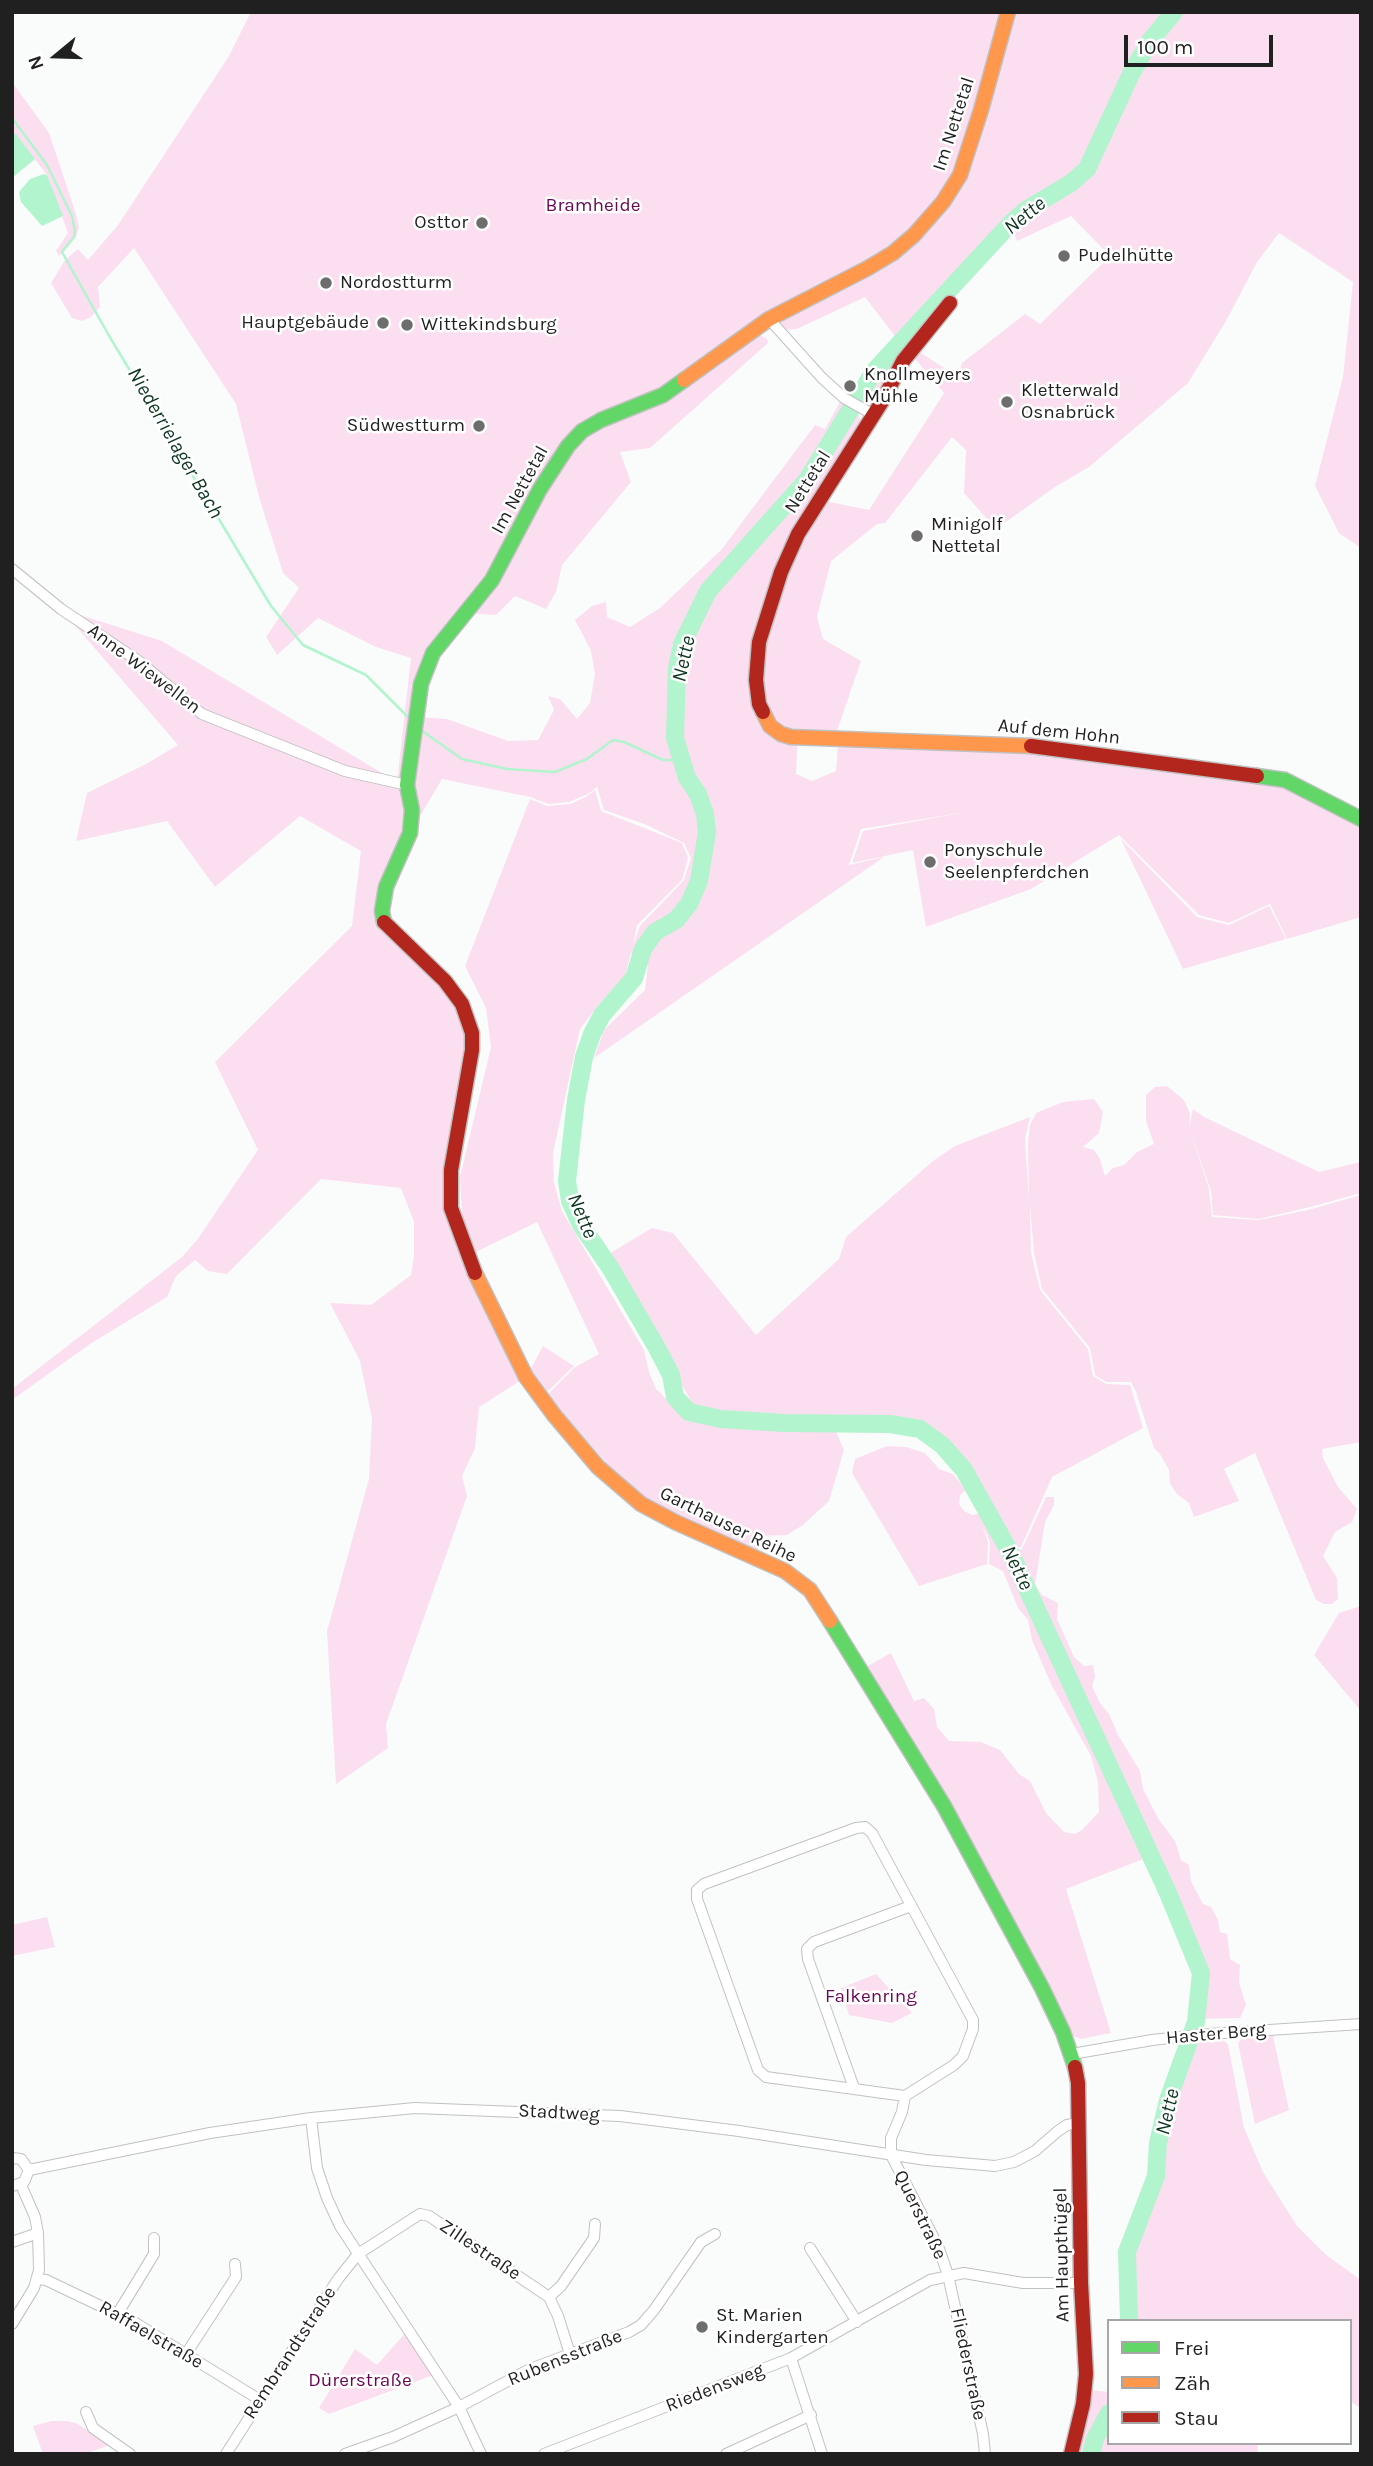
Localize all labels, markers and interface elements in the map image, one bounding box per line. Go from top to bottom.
north arrow [21,21,91,91]
scale bar [1128,21,1277,65]
text: 100 m [1137,35,1194,59]
text: N [24,53,49,73]
street label: Im Nettetal [928,74,980,174]
water label: Nette [999,192,1051,240]
park label: Bramheide [546,195,640,217]
place label: Osttor [414,212,468,234]
marker: Osttor [474,215,490,231]
place label: Pudelhütte [1078,245,1173,267]
marker: Pudelhütte [1056,248,1072,264]
place label: Nordostturm [340,272,452,294]
marker: Nordostturm [318,275,334,291]
place label: Hauptgebäude [241,312,369,334]
place label: Wittekindsburg [421,314,557,336]
marker: Hauptgebäude [375,315,391,331]
marker: Wittekindsburg [399,317,415,333]
water label: Niederrielager Bach [121,363,229,523]
place label: Knollmeyers Mühle [864,364,971,408]
marker: Knollmeyers Mühle [842,378,858,394]
place label: Kletterwald Osnabrück [1021,380,1119,424]
marker: Kletterwald Osnabrück [999,394,1015,410]
place label: Südwestturm [347,415,465,437]
marker: Südwestturm [471,418,487,434]
street label: Im Nettetal [486,442,554,538]
street label: Nettetal [780,446,836,518]
place label: Minigolf Nettetal [931,514,1003,558]
marker: Minigolf Nettetal [909,528,925,544]
street label: Anne Wiewellen [83,619,205,719]
water label: Nette [667,634,701,684]
street label: Auf dem Hohn [997,714,1121,750]
place label: Ponyschule Seelenpferdchen [944,840,1090,884]
marker: Ponyschule Seelenpferdchen [922,854,938,870]
water label: Nette [561,1190,603,1242]
street label: Garthauser Reihe [656,1482,800,1568]
water label: Nette [995,1542,1039,1594]
park label: Falkenring [825,1986,917,2008]
street label: Haster Berg [1165,2018,1267,2050]
water label: Nette [1150,2086,1186,2138]
street label: Stadtweg [518,2099,600,2127]
street label: Querstraße [889,2167,951,2263]
street label: Am Haupthügel [1049,2187,1075,2323]
street label: Zillestraße [435,2214,525,2286]
street label: Rembrandtstraße [239,2282,341,2424]
street label: Raffaelstraße [95,2296,207,2374]
place label: St. Marien Kindergarten [716,2305,829,2349]
street label: Fliederstraße [945,2306,991,2422]
marker: St. Marien Kindergarten [694,2319,710,2335]
legend [1107,2319,1352,2445]
street label: Rubensstraße [504,2325,626,2391]
text: Frei [1174,2336,1210,2360]
street label: Riedensweg [662,2359,768,2417]
park label: Dürerstraße [308,2370,412,2392]
text: Zäh [1174,2371,1211,2395]
text: Stau [1174,2406,1219,2430]

